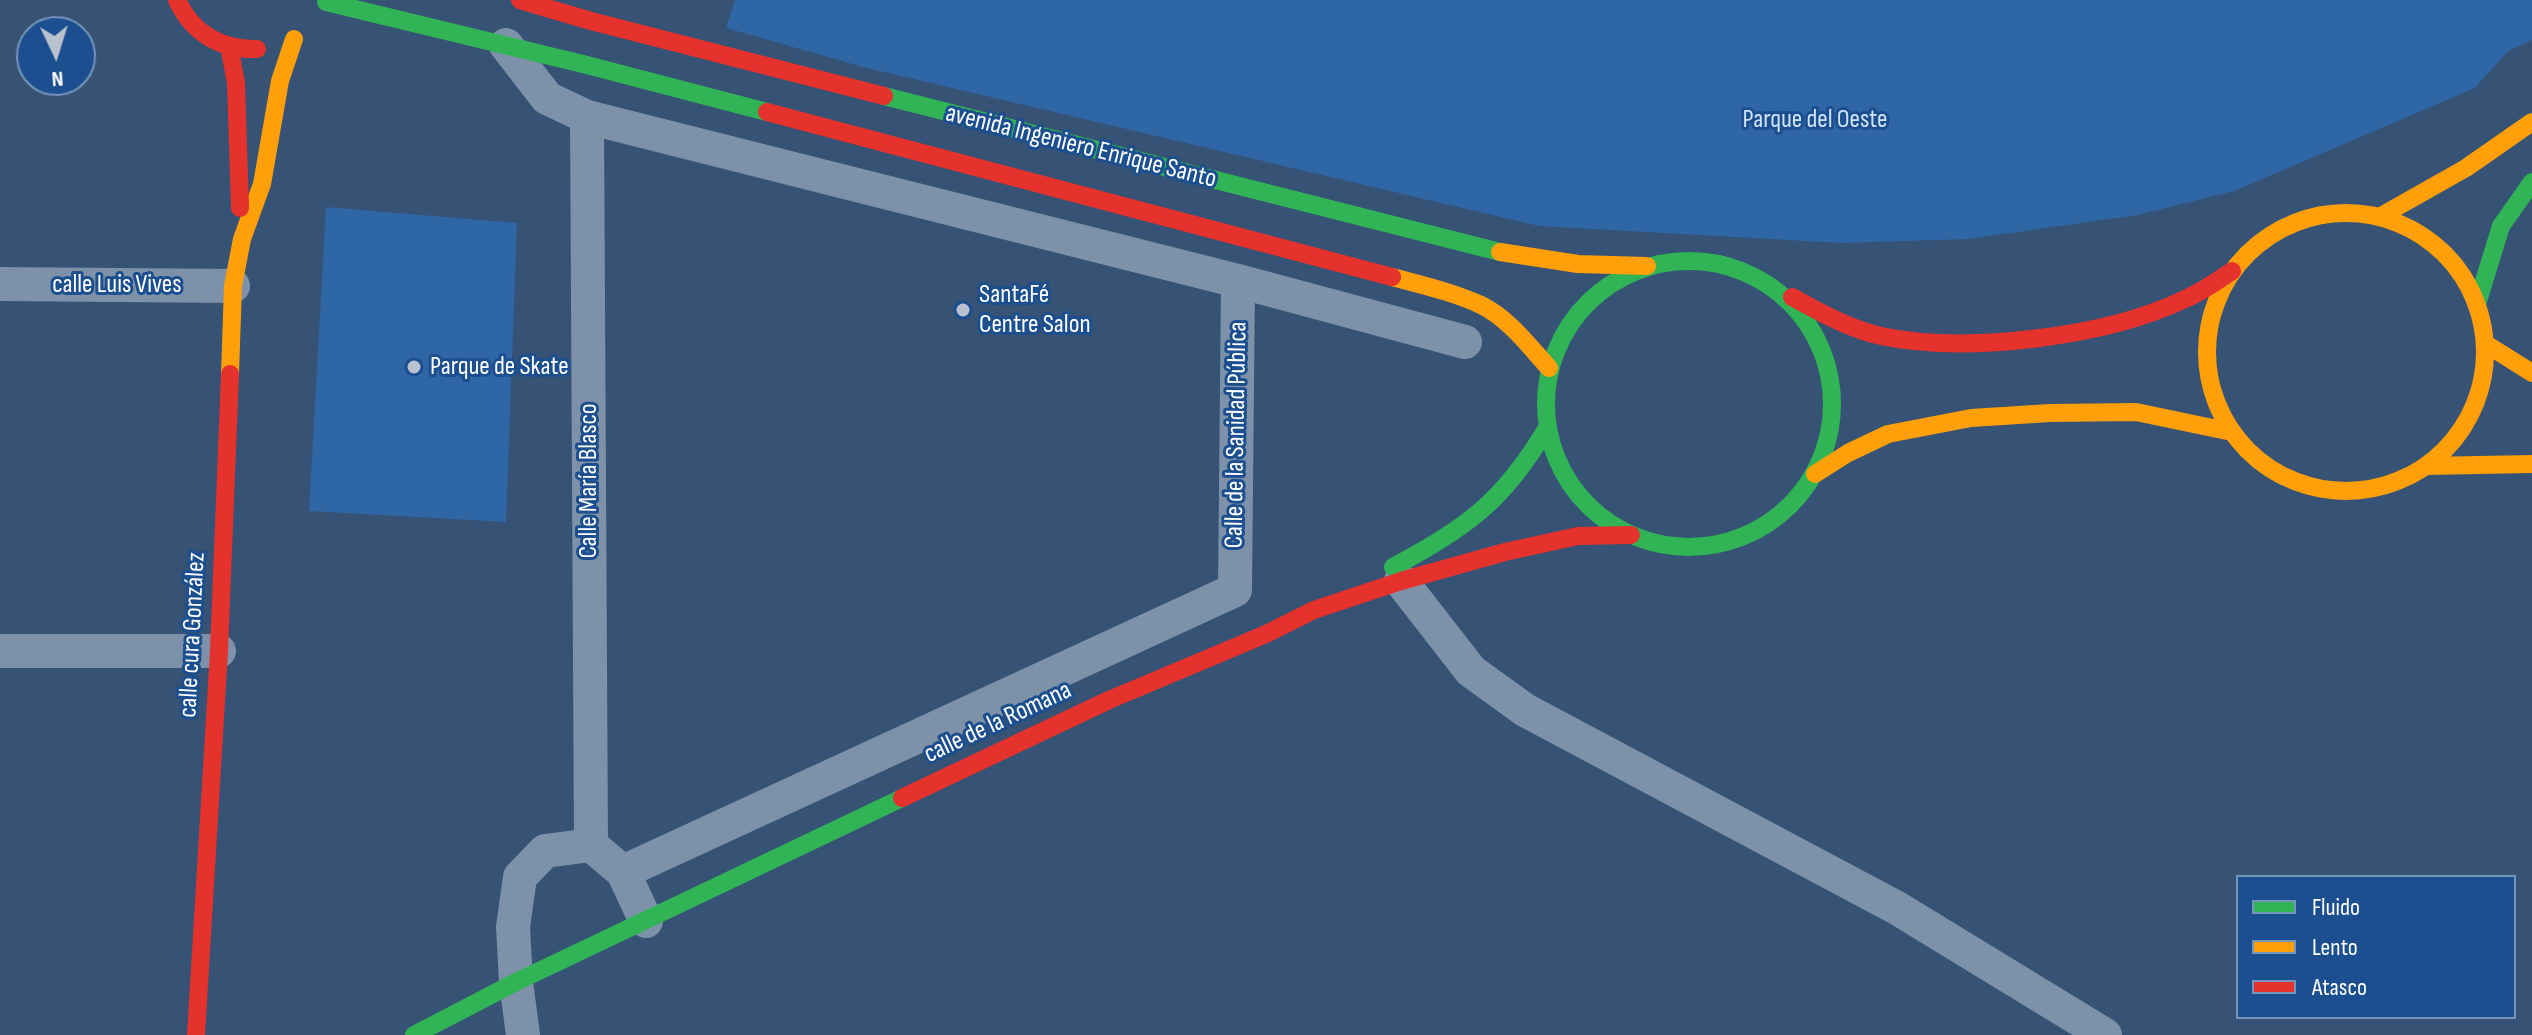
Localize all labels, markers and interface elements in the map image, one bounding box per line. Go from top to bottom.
north arrow [16,16,96,96]
text: N [51,65,64,92]
street label: avenida Ingeniero Enrique Santo [942,98,1220,196]
park label: Parque del Oeste [1742,104,1888,136]
street label: calle Luis Vives [52,269,182,301]
place label: SantaFé Centre Salon [979,279,1091,340]
marker: SantaFé Centre Salon [954,301,972,319]
street label: Calle de la Sanidad Pública [1219,321,1255,549]
place label: Parque de Skate [430,351,569,383]
marker: Parque de Skate [405,358,423,376]
street label: Calle María Blasco [573,403,605,559]
street label: calle cura González [173,551,213,719]
street label: calle de la Romana [919,675,1077,771]
legend [2236,875,2516,1019]
text: Fluido [2312,893,2360,922]
text: Lento [2312,933,2358,962]
text: Atasco [2312,973,2367,1002]

